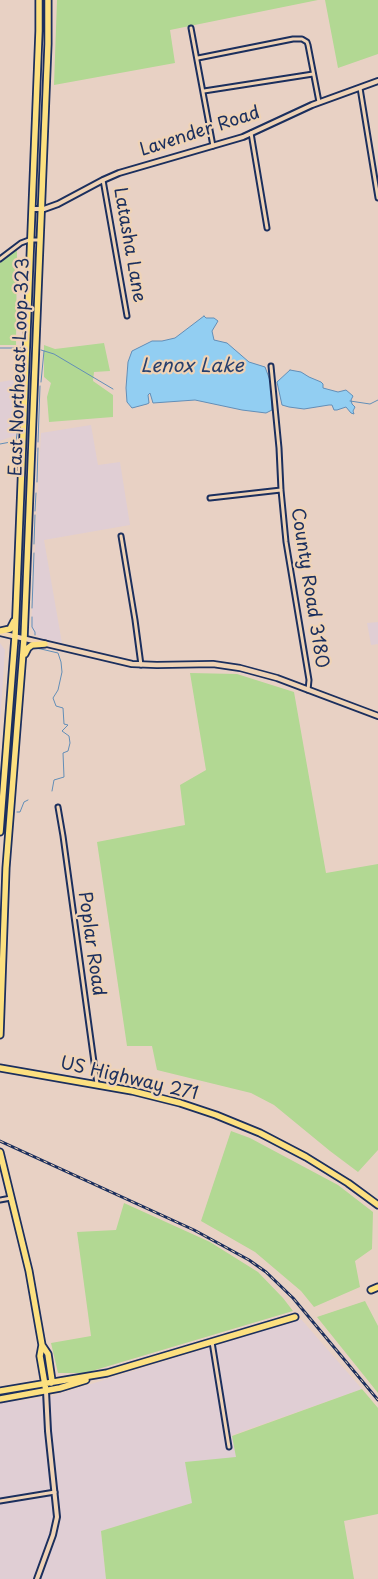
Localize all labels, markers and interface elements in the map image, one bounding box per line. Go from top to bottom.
street label: Lavender Road [137,102,263,162]
street label: Latasha Lane [108,186,150,304]
street label: East Northeast Loop 323 [5,257,35,477]
water label: Lenox Lake [141,356,243,378]
street label: County Road 3180 [286,506,332,670]
street label: Poplar Road [73,890,109,998]
street label: US Highway 271 [58,1053,200,1105]

